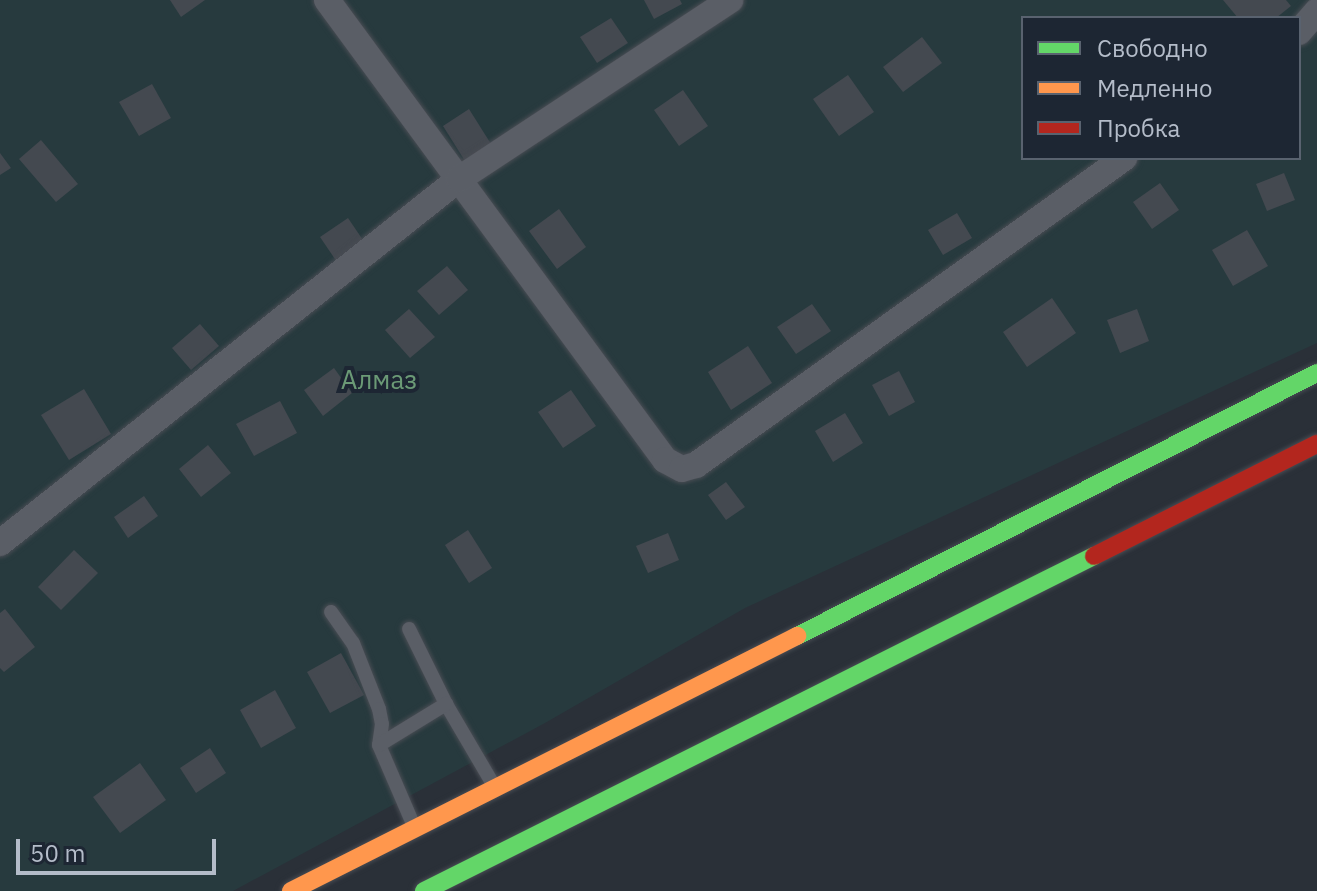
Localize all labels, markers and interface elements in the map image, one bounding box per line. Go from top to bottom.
legend [1021,16,1301,160]
text: Свободно [1097,32,1208,64]
text: Медленно [1097,72,1213,104]
text: Пробка [1097,112,1180,144]
park label: Алмаз [341,364,417,396]
scale bar [20,823,220,873]
text: 50 m [30,837,85,869]

